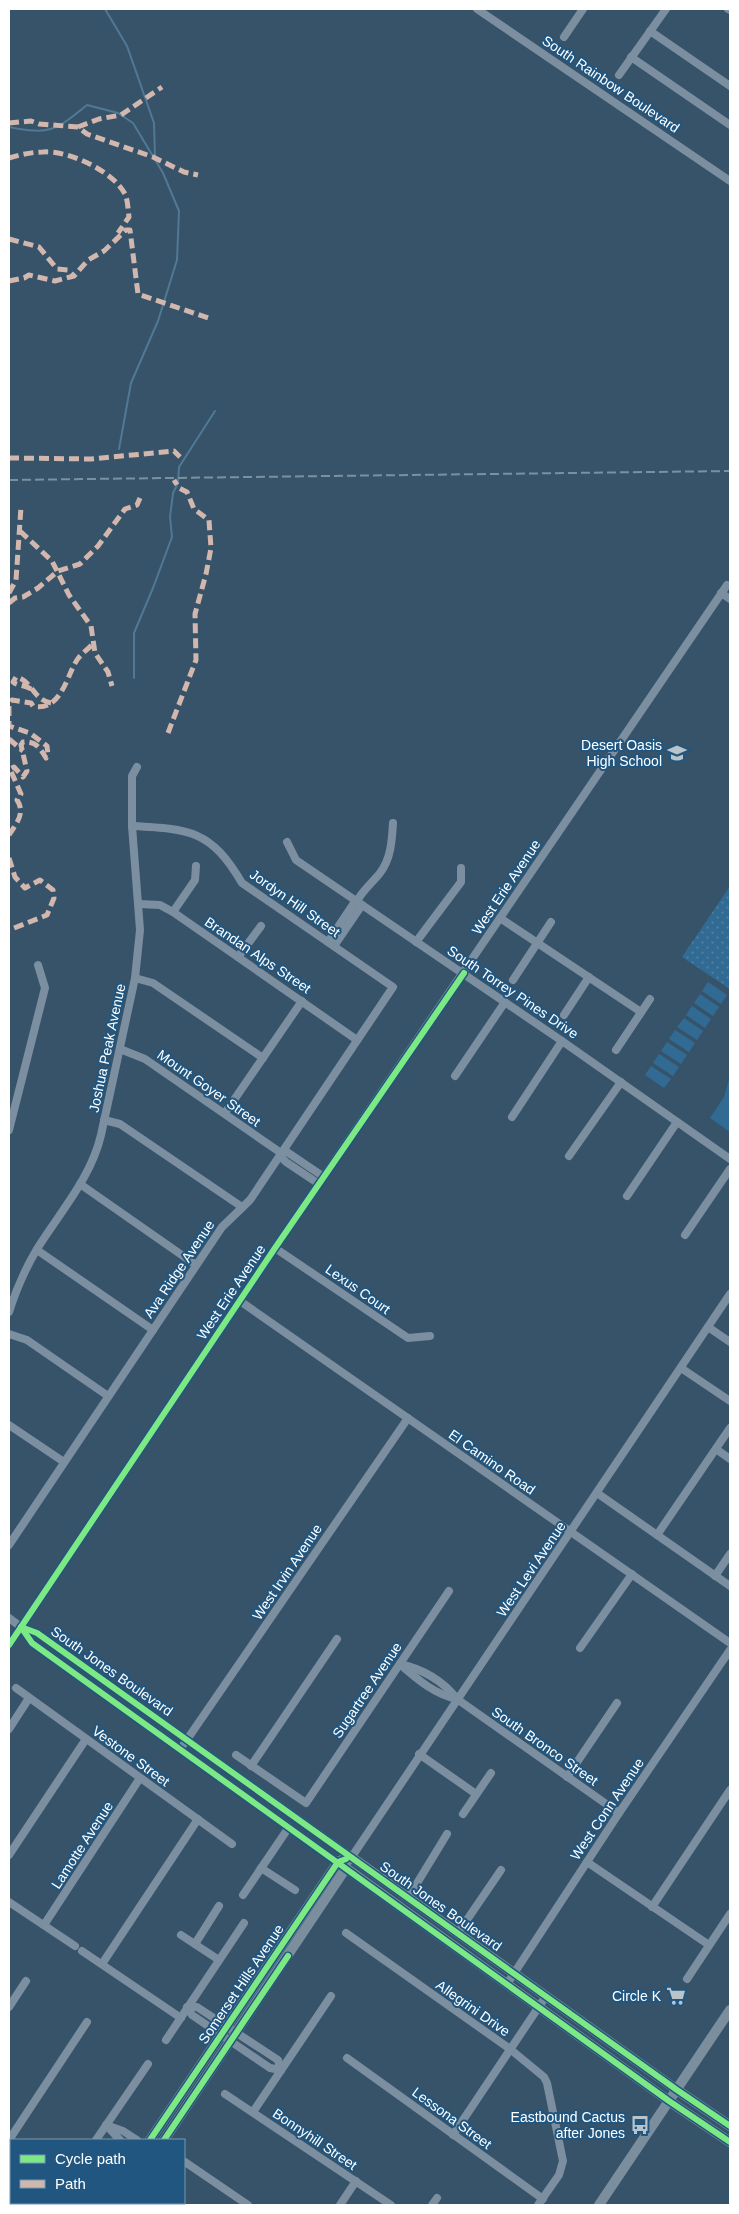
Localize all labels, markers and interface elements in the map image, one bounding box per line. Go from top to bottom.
street label: South Rainbow Boulevard [539,32,683,136]
place label: Desert Oasis High School [581,737,662,769]
school or university icon: Desert Oasis High School [666,742,688,764]
street label: West Erie Avenue [468,836,544,937]
street label: Jordyn Hill Street [247,866,343,940]
street label: Brandan Alps Street [202,914,314,997]
street label: South Torrey Pines Drive [444,942,582,1042]
street label: Joshua Peak Avenue [86,982,129,1114]
street label: Mount Goyer Street [154,1046,264,1130]
street label: Ava Ridge Avenue [140,1217,218,1321]
street label: West Erie Avenue [193,1241,269,1342]
street label: Lexus Court [322,1261,394,1317]
street label: El Camino Road [446,1426,538,1498]
street label: West Levi Avenue [493,1518,569,1620]
street label: West Irvin Avenue [249,1521,325,1623]
street label: South Jones Boulevard [48,1623,176,1719]
street label: Sugartree Avenue [329,1639,405,1741]
street label: South Bronco Street [489,1703,601,1789]
street label: Vestone Street [89,1723,173,1790]
street label: West Conn Avenue [567,1755,647,1863]
street label: Lamotte Avenue [48,1798,116,1892]
street label: South Jones Boulevard [377,1858,505,1954]
street label: Somerset Hills Avenue [195,1921,287,2047]
street label: Allegrini Drive [433,1977,513,2039]
supermarket icon: Circle K [665,1985,687,2007]
place label: Circle K [612,1988,662,2004]
street label: Lessona Street [409,2084,495,2152]
street label: Bonnyhill Street [270,2105,360,2173]
place label: Eastbound Cactus after Jones [511,2109,625,2141]
bus stop icon: Eastbound Cactus after Jones [629,2114,651,2136]
legend [10,2139,185,2204]
text: Cycle path [55,2150,126,2167]
text: Path [55,2175,86,2192]

